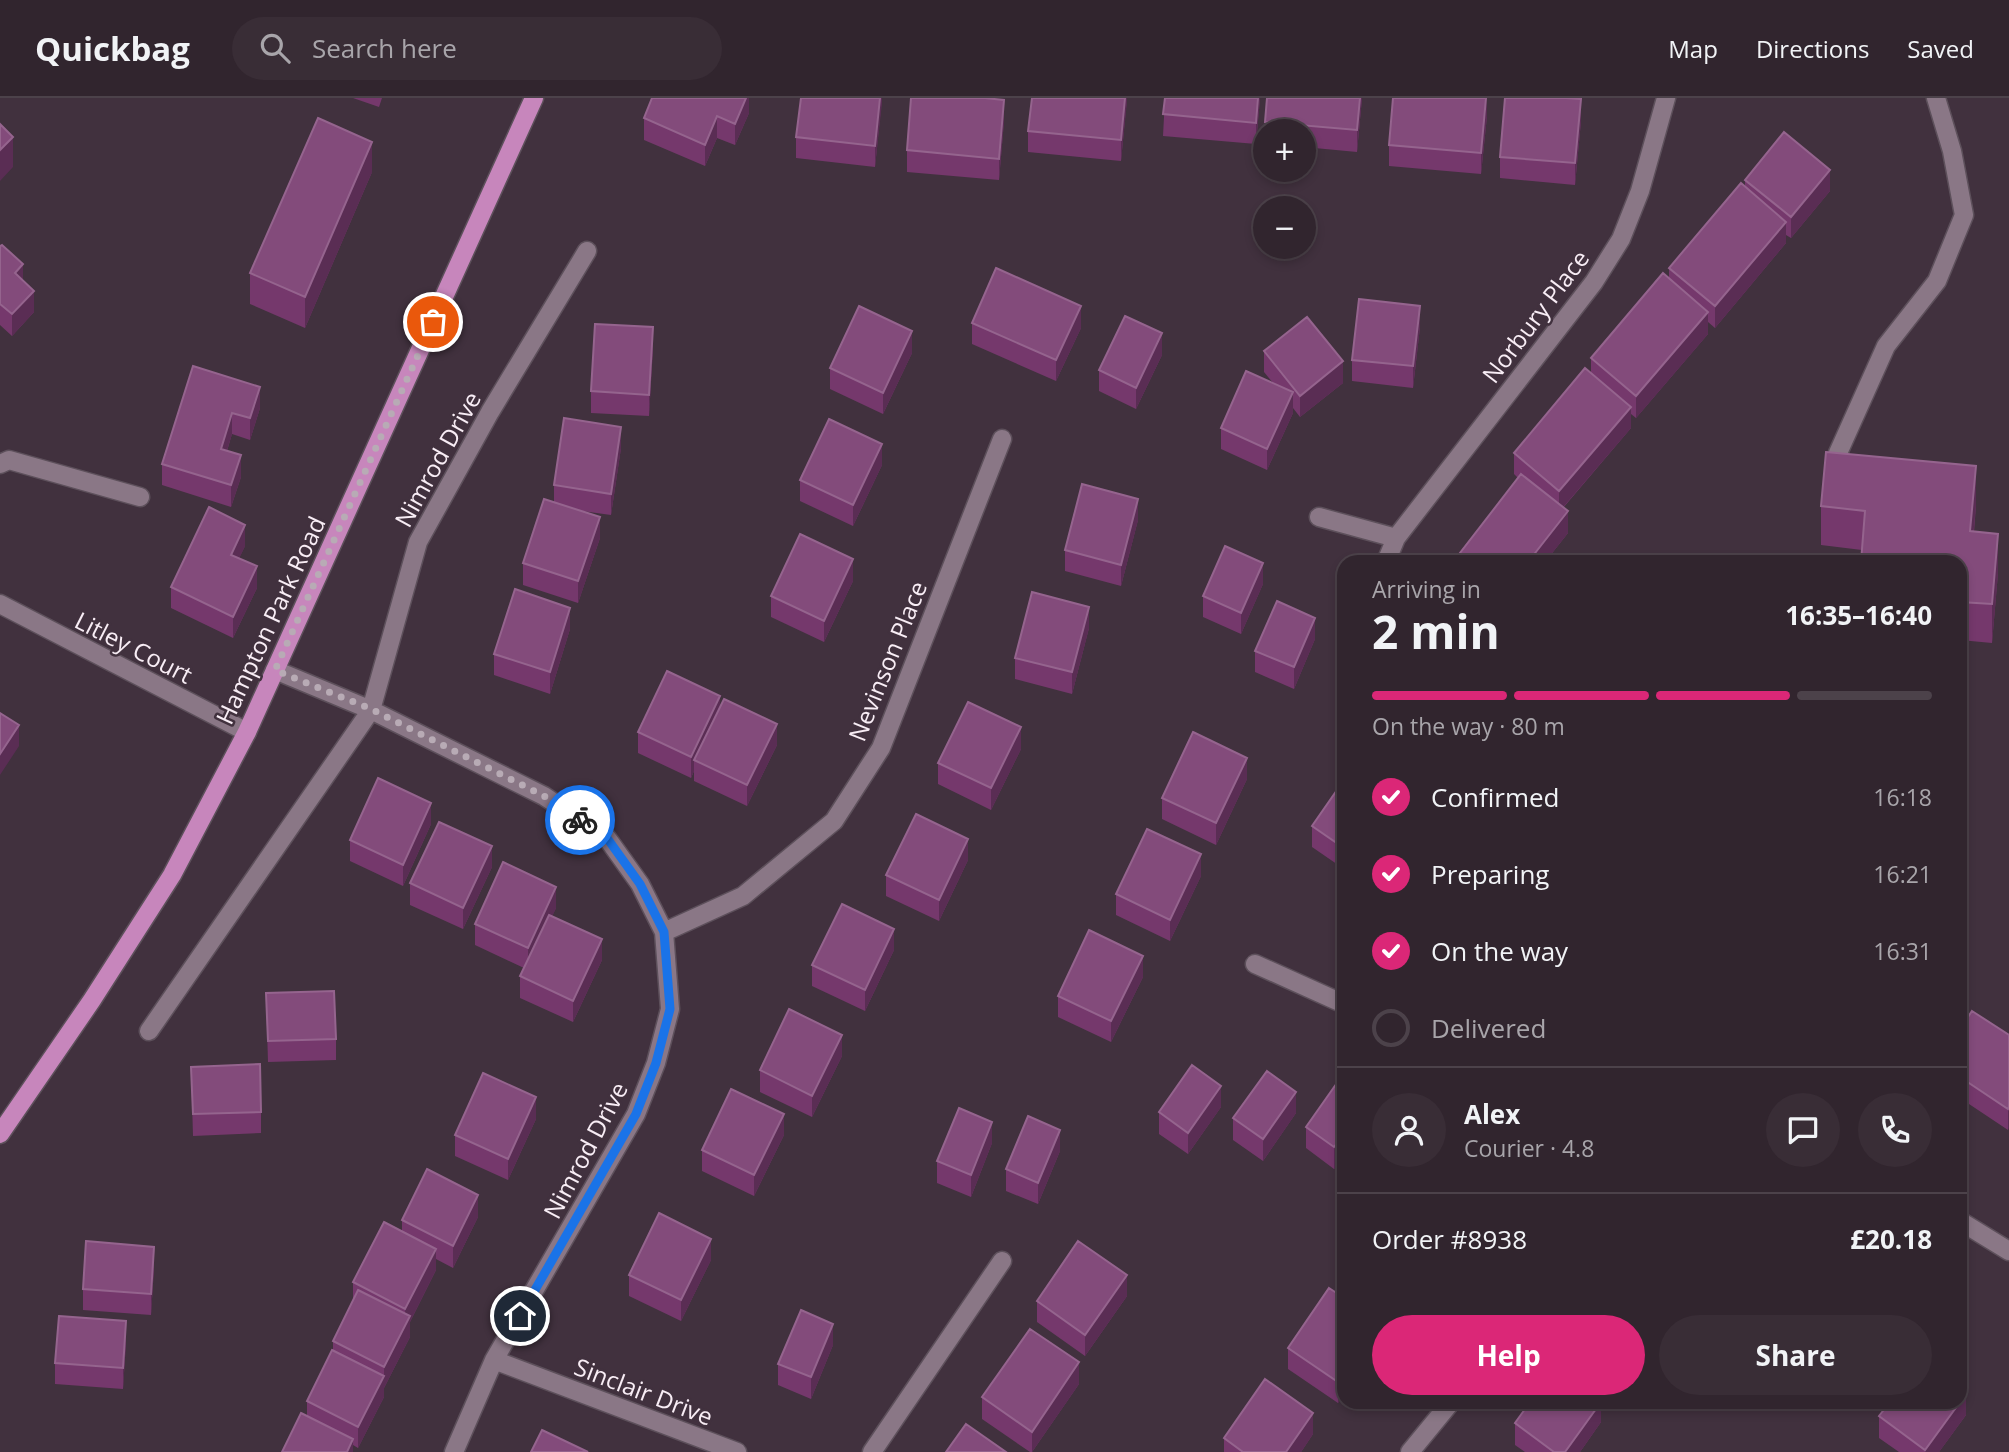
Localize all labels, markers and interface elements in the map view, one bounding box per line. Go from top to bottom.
search box [232,17,722,80]
text: Quickbag [35,26,190,71]
icon: search [256,29,294,67]
text: Search here [312,30,457,66]
text: Map [1668,32,1718,65]
text: Directions [1756,32,1869,65]
text: Saved [1907,32,1974,65]
map controls [1253,119,1316,259]
button: + [1253,119,1316,182]
button: − [1253,196,1316,259]
street label: Norbury Place [1474,243,1596,389]
pin [403,292,463,352]
icon: bag [414,303,452,341]
street label: Nimrod Drive [386,385,488,533]
street label: Hampton Park Road [207,511,333,729]
text: Arriving in [1372,573,1481,605]
street label: Nevinson Place [840,576,934,746]
text: 16:35–16:40 [1785,597,1932,633]
text: 2 min [1372,600,1500,662]
street label: Litley Court [70,603,198,691]
text: On the way · 80 m [1372,710,1565,742]
icon: check [1372,778,1410,816]
text: Confirmed [1431,779,1559,815]
text: 16:18 [1873,781,1932,813]
courier [545,785,615,855]
icon: bike [561,801,599,839]
icon: check [1372,855,1410,893]
text: Preparing [1431,856,1549,892]
text: 16:21 [1873,858,1932,890]
icon: check [1372,932,1410,970]
text: On the way [1431,933,1568,969]
text: 16:31 [1873,935,1932,967]
text: Delivered [1431,1010,1546,1046]
street label: Nimrod Drive [535,1076,635,1224]
button: person [1372,1093,1446,1167]
button: chat [1766,1093,1840,1167]
button: phone [1858,1093,1932,1167]
text: Alex [1464,1096,1520,1132]
text: Courier · 4.8 [1464,1132,1594,1164]
text: Order #8938 [1372,1221,1527,1257]
text: £20.18 [1850,1221,1932,1257]
pin [490,1286,550,1346]
icon: home [501,1297,539,1335]
button: Help [1372,1315,1645,1395]
button: Share [1659,1315,1932,1395]
street label: Sinclair Drive [570,1349,718,1433]

